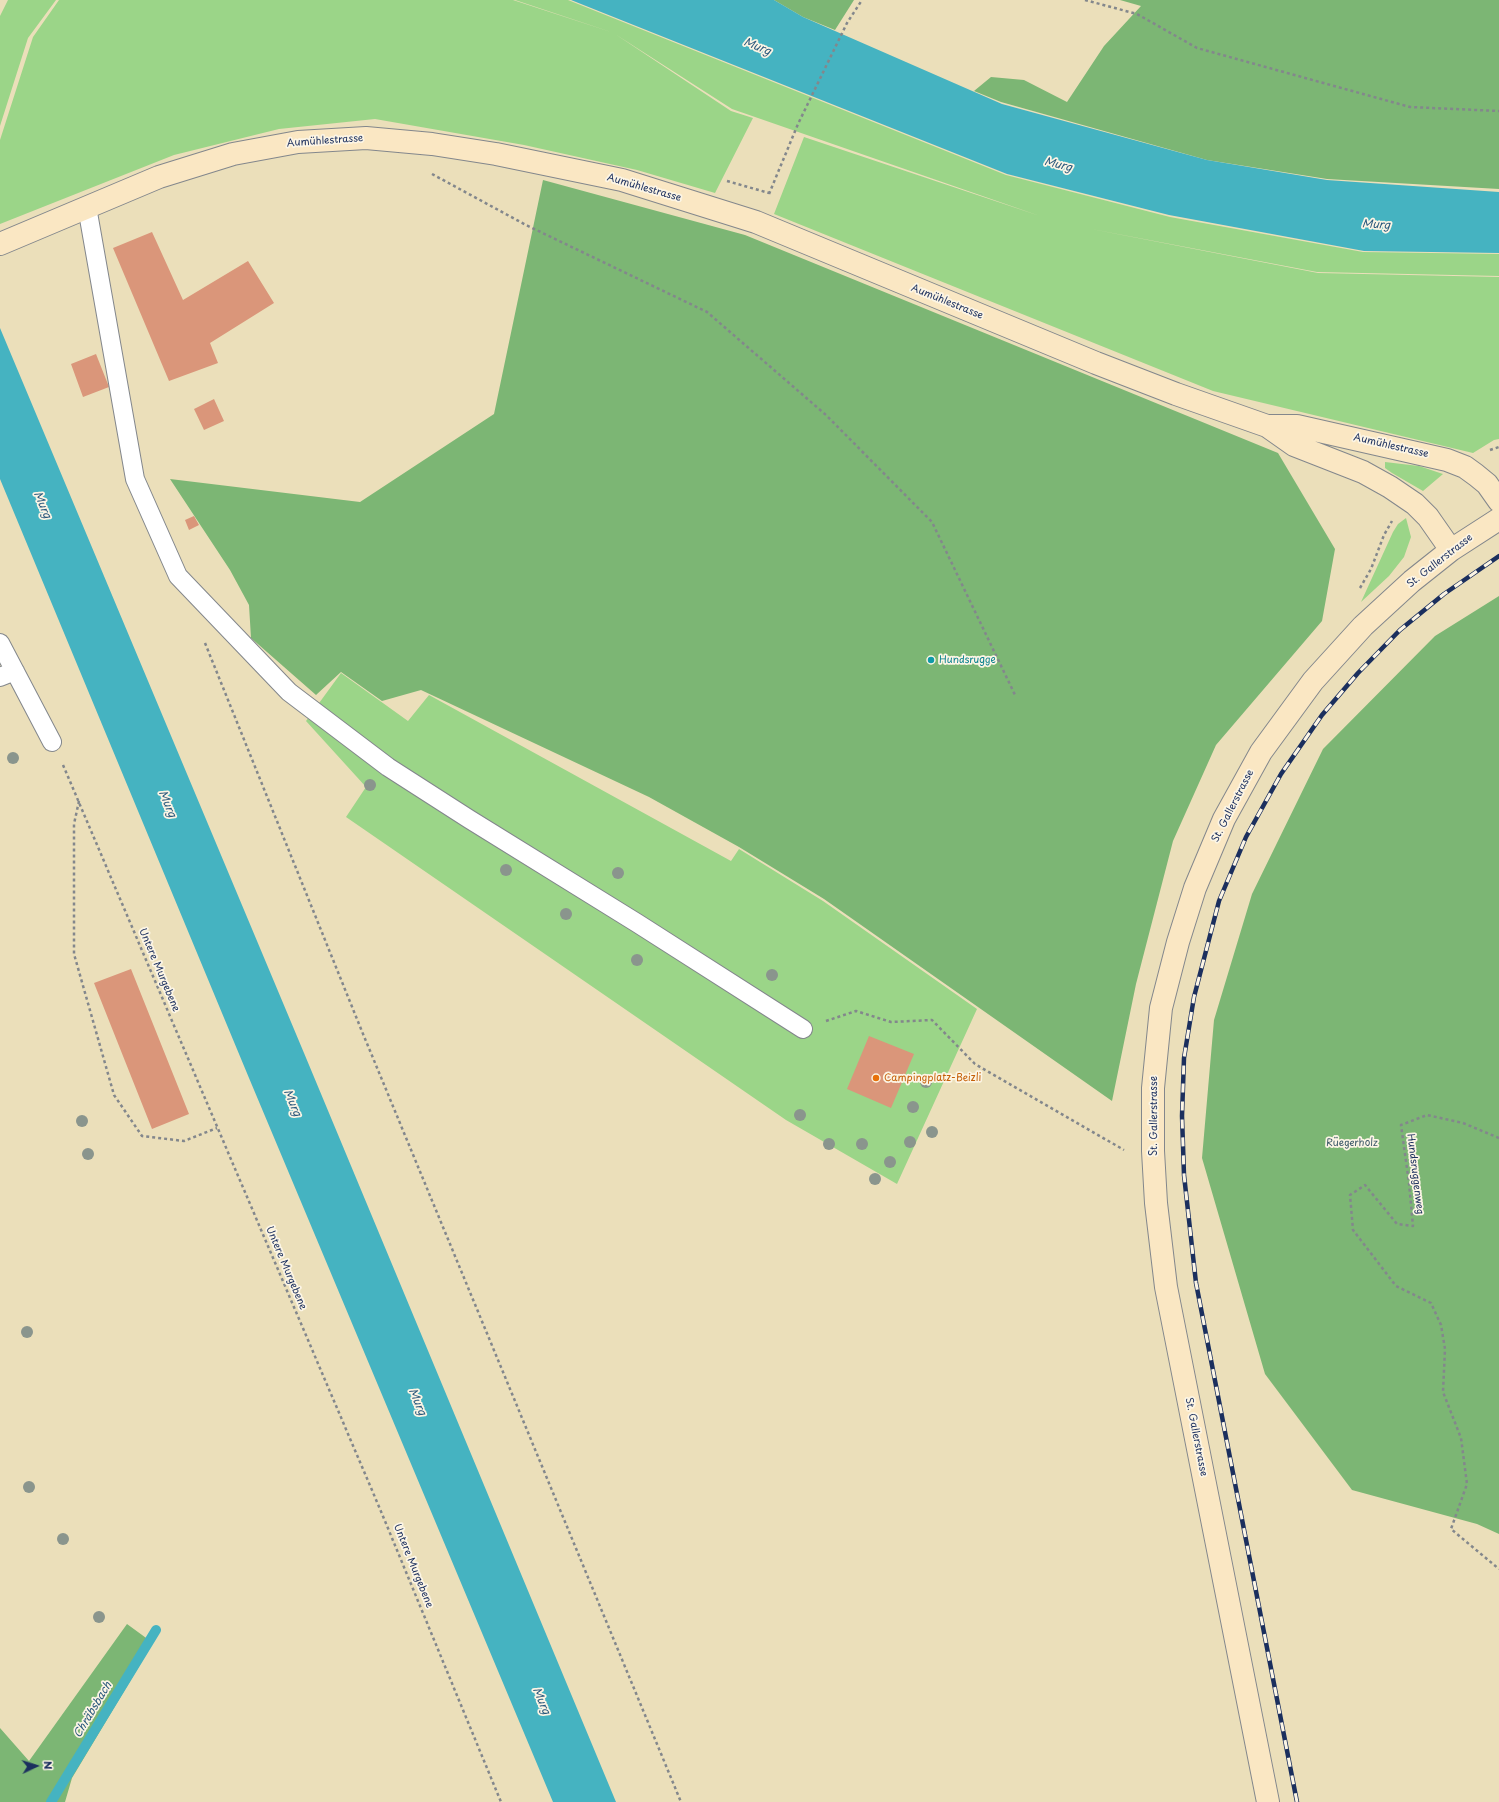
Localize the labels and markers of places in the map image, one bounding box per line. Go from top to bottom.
place label: Hundsrugge [939,654,996,666]
marker: Hundsrugge [926,655,936,665]
place label: Campingplatz-Beizli [884,1072,981,1084]
marker: Campingplatz-Beizli [871,1073,881,1083]

